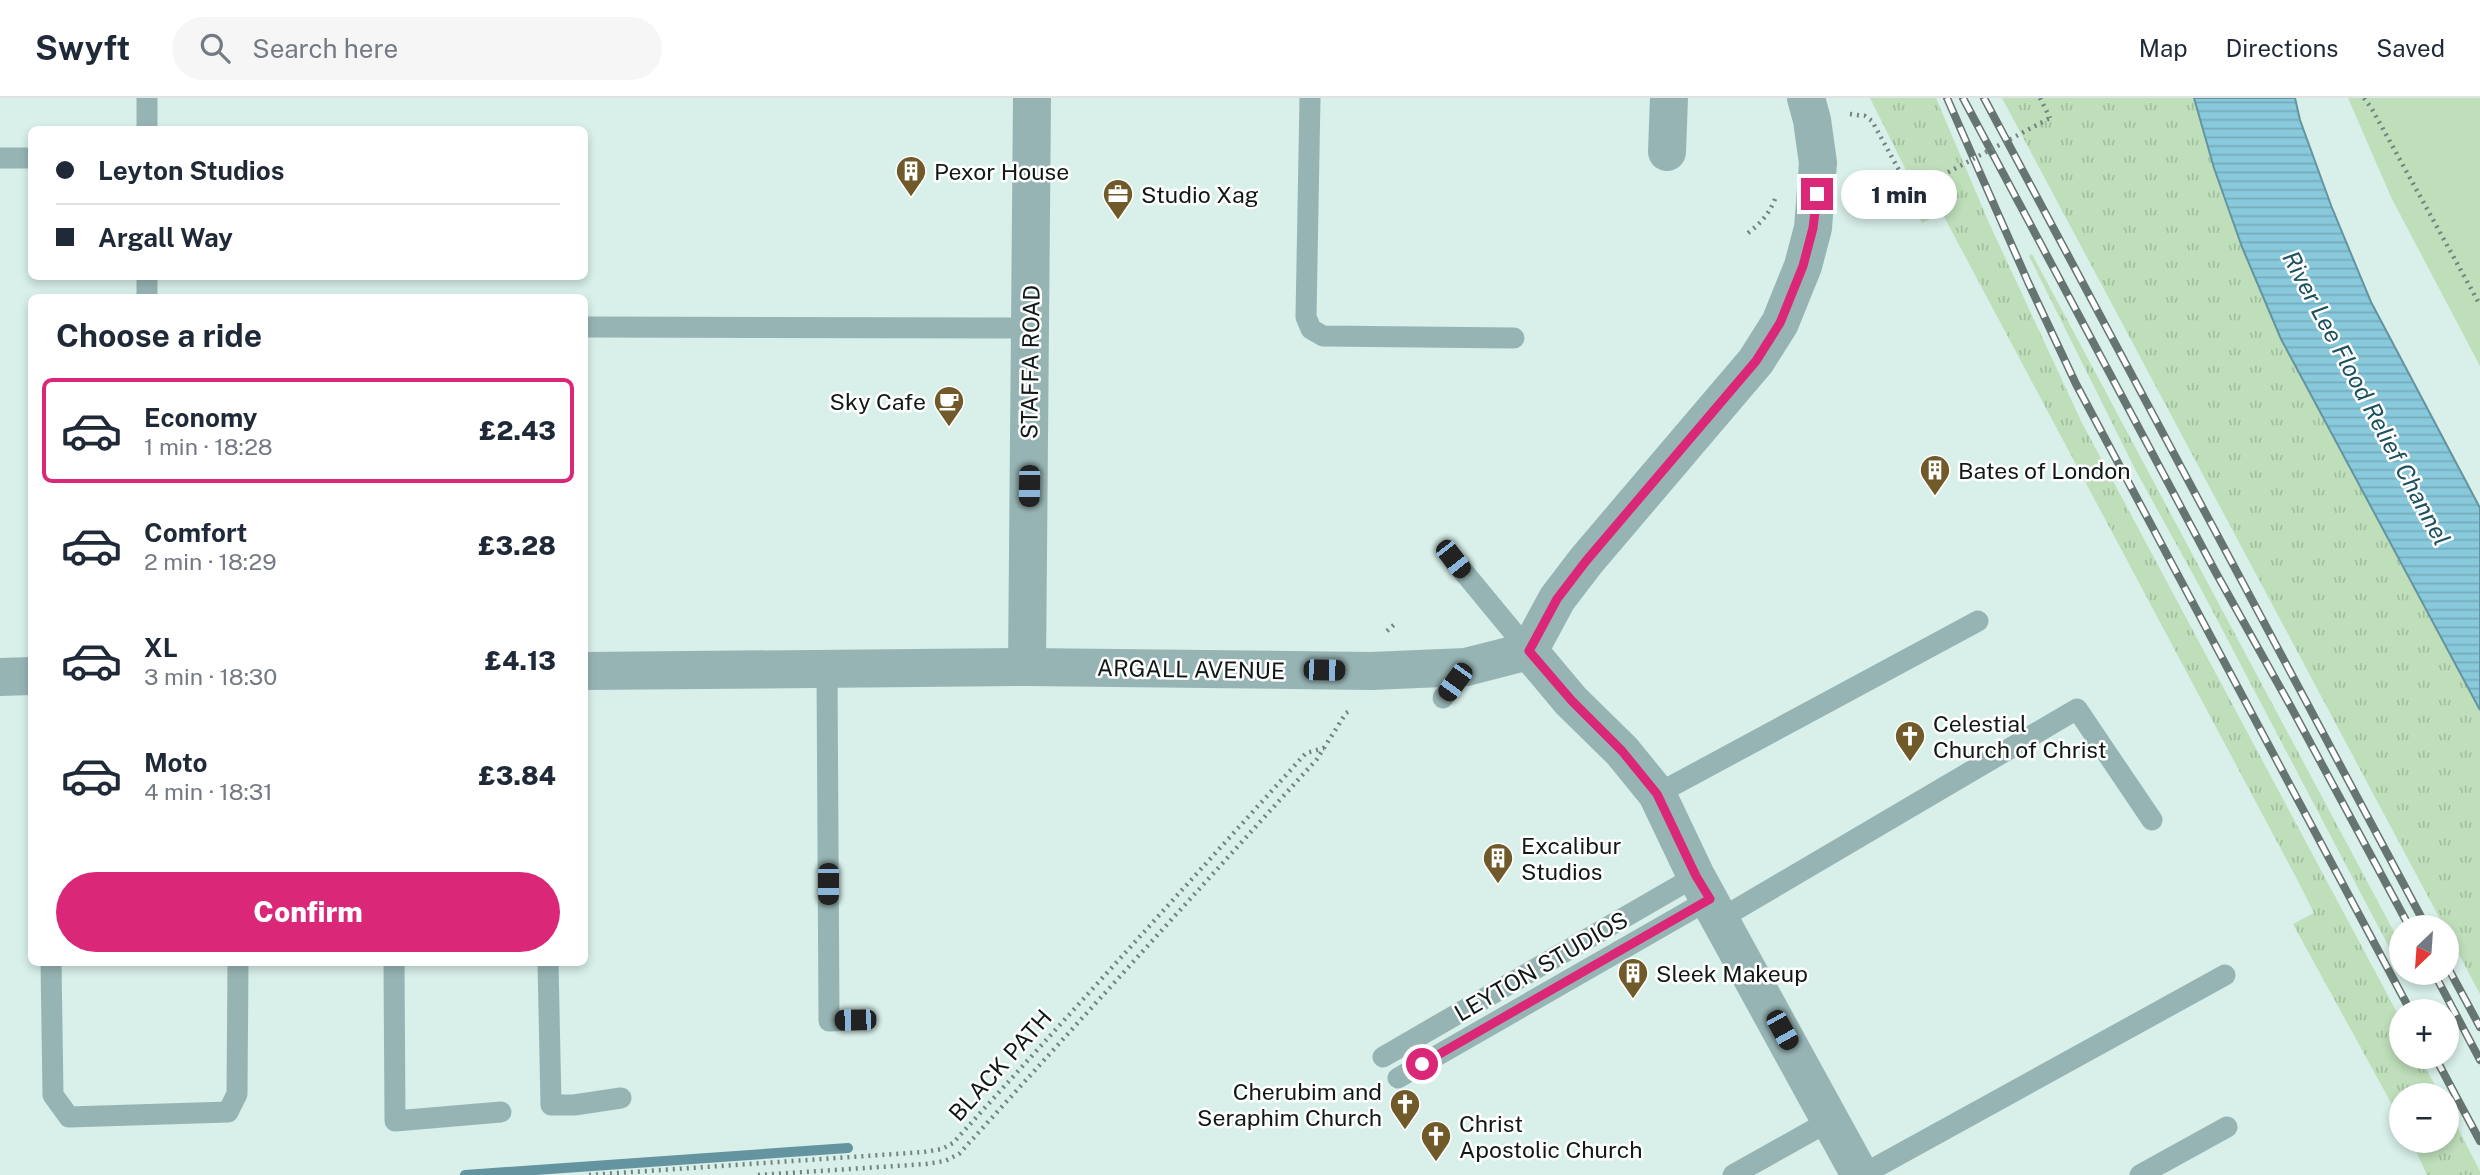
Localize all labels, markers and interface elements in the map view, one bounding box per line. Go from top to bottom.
search box [172,17,662,80]
text: Swyft [35,29,130,67]
icon: search [196,29,234,67]
text: Search here [252,33,398,64]
text: Map [2139,34,2188,62]
text: Directions [2226,34,2338,62]
text: Saved [2376,34,2445,62]
building icon: Pexor House [894,154,928,198]
text: Leyton Studios [98,155,284,186]
place label: Pexor House [934,158,1069,185]
callout: 1 min [1842,170,1957,218]
office icon: Studio Xag [1101,177,1135,221]
route end [1801,178,1833,210]
place label: Studio Xag [1141,181,1259,208]
text: 1 min [1871,181,1927,208]
text: Argall Way [98,222,233,253]
water label: River Lee Flood Relief Channel [2277,246,2457,550]
street label: STAFFA ROAD [1015,285,1045,439]
text: Choose a ride [56,317,262,354]
cafe icon: Sky Cafe [932,384,966,428]
place label: Sky Cafe [830,388,926,415]
icon: car [60,399,123,462]
text: Economy [144,402,257,433]
text: £2.43 [479,415,556,446]
text: 1 min · 18:28 [144,433,273,460]
building icon: Bates of London [1918,453,1952,497]
place label: Bates of London [1958,457,2130,484]
car [1019,465,1040,507]
icon: car [60,514,123,577]
text: Comfort [144,517,247,548]
text: £3.28 [478,530,556,561]
car [1432,536,1475,582]
text: 2 min · 18:29 [144,548,277,575]
icon: car [60,629,123,692]
text: XL [144,632,178,663]
text: £4.13 [485,645,556,676]
street label: ARGALL AVENUE [1097,654,1285,684]
car [1303,659,1346,681]
car [1435,659,1476,705]
text: 3 min · 18:30 [144,663,277,690]
place label: Celestial Church of Christ [1933,710,2107,763]
church icon: Celestial Church of Christ [1893,719,1927,763]
icon: car [60,744,123,807]
text: Moto [144,747,207,778]
text: £3.84 [478,760,556,791]
text: 4 min · 18:31 [144,778,273,805]
place label: Excalibur Studios [1521,832,1622,885]
building icon: Excalibur Studios [1481,841,1515,885]
car [818,863,839,905]
button: Confirm [56,872,560,952]
street label: LEYTON STUDIOS [1450,905,1632,1027]
north arrow [2389,915,2459,985]
map controls [2389,915,2459,1153]
building icon: Sleek Makeup [1616,956,1650,1000]
place label: Sleek Makeup [1656,960,1808,987]
button: + [2389,999,2459,1069]
street label: BLACK PATH [943,1004,1057,1126]
car [1763,1007,1802,1053]
car [834,1009,877,1031]
route start [1406,1048,1438,1080]
place label: Cherubim and Seraphim Church [1197,1078,1382,1131]
button: − [2389,1083,2459,1153]
church icon: Cherubim and Seraphim Church [1388,1087,1422,1131]
place label: Christ Apostolic Church [1459,1110,1642,1163]
church icon: Christ Apostolic Church [1419,1119,1453,1163]

